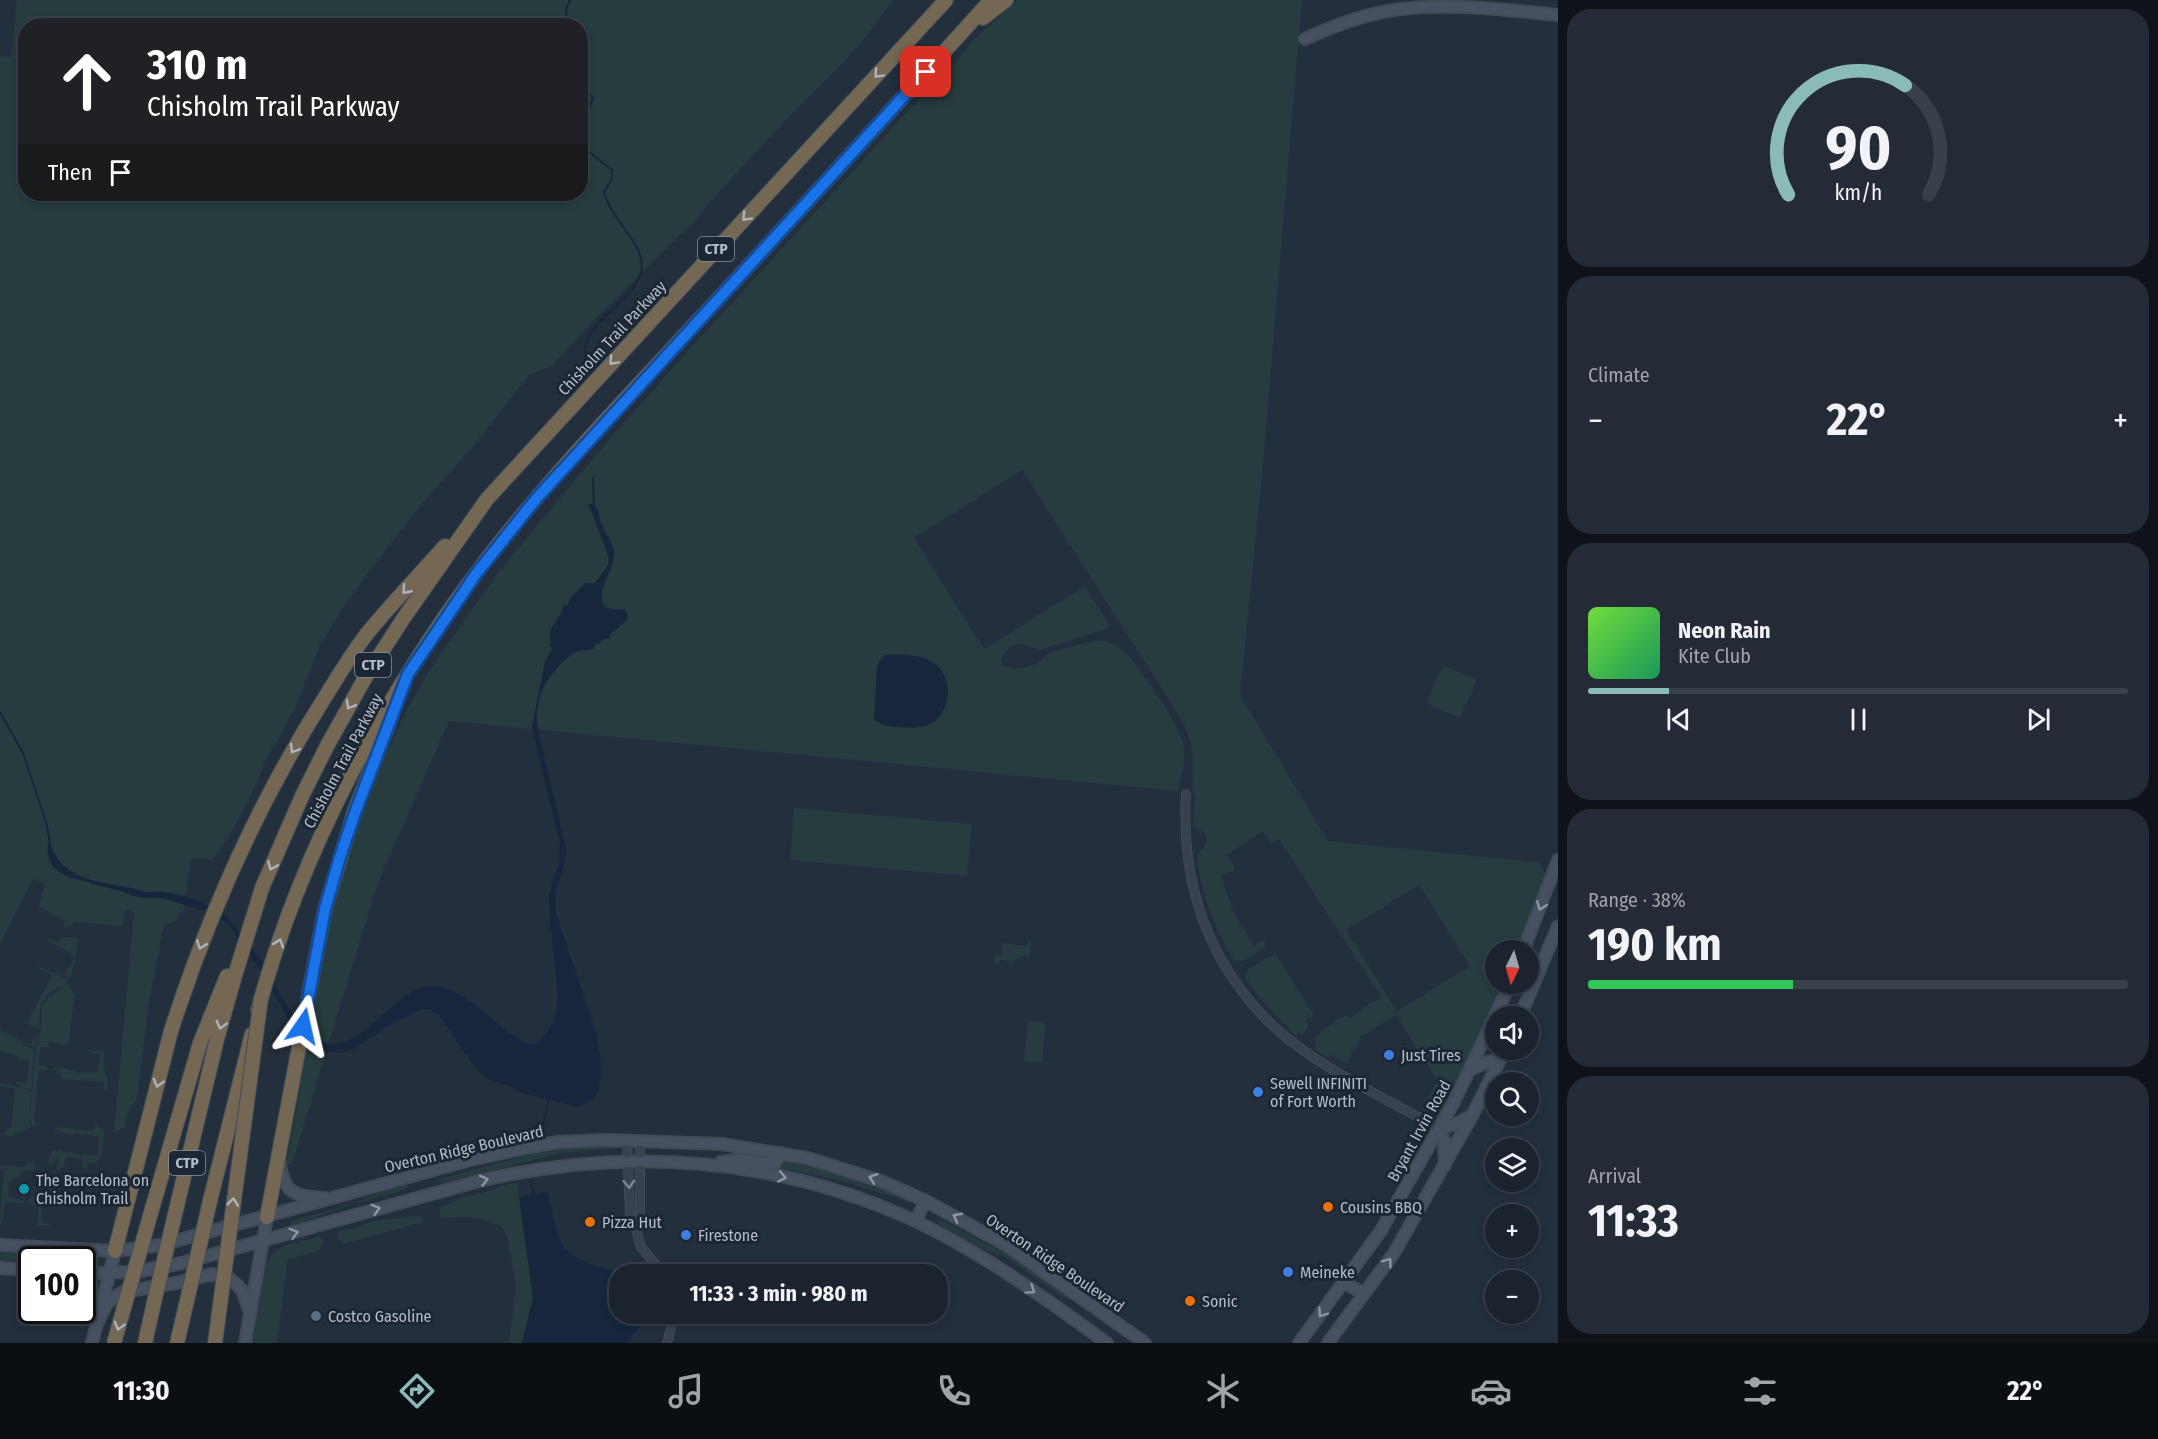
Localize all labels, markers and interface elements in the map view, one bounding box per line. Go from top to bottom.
text: 310 m [147,40,248,90]
icon: ahead [48,42,126,120]
pin [900,46,951,97]
icon: arrive [909,55,942,88]
one-way arrow [874,67,885,78]
text: Chisholm Trail Parkway [147,91,400,123]
text: 90 [1825,111,1891,186]
icon: arrive [104,156,137,189]
text: Then [48,159,92,186]
text: km/h [1834,180,1882,206]
one-way arrow [742,210,753,221]
road number: CTP [698,237,734,261]
street label: Chisholm Trail Parkway [554,276,671,399]
one-way arrow [609,354,620,364]
text: Climate [1588,363,1650,387]
text: 22° [1827,393,1889,447]
text: − [1588,401,1603,441]
text: + [2113,401,2128,441]
one-way arrow [402,583,413,594]
text: Neon Rain [1678,617,1771,644]
text: Kite Club [1678,644,1751,668]
road number: CTP [355,653,391,677]
street label: Chisholm Trail Parkway [299,690,387,832]
one-way arrow [345,699,357,709]
icon: previous [1662,703,1695,736]
icon: pause [1842,703,1875,736]
icon: next [2022,703,2055,736]
one-way arrow [290,743,301,753]
one-way arrow [267,859,279,870]
text: Range · 38% [1588,888,1686,912]
one-way arrow [1536,899,1548,910]
text: 190 km [1588,918,1721,972]
one-way arrow [272,938,284,949]
one-way arrow [196,939,209,950]
north arrow [1485,940,1539,994]
map controls [1485,940,1539,1324]
position arrow [271,994,335,1058]
button: sound [1485,1006,1539,1060]
one-way arrow [216,1019,228,1029]
place label: Just Tires [1401,1046,1461,1065]
marker: Just Tires [1382,1048,1396,1062]
button: search [1485,1072,1539,1126]
place label: Sewell INFINITI of Fort Worth [1270,1074,1367,1111]
one-way arrow [153,1077,165,1088]
street label: Bryant Irvin Road [1383,1077,1455,1185]
marker: Sewell INFINITI of Fort Worth [1251,1085,1265,1099]
street label: Overton Ridge Boulevard [383,1121,545,1177]
button: layers [1485,1138,1539,1192]
road number: CTP [169,1151,205,1175]
text: Arrival [1588,1164,1641,1188]
one-way arrow [777,1170,787,1183]
place label: The Barcelona on Chisholm Trail [36,1171,149,1208]
one-way arrow [868,1173,878,1186]
one-way arrow [478,1175,488,1188]
one-way arrow [623,1179,636,1188]
marker: The Barcelona on Chisholm Trail [17,1182,31,1196]
text: 11:33 [1588,1194,1679,1248]
one-way arrow [227,1197,239,1206]
place label: Cousins BBQ [1340,1198,1422,1217]
marker: Cousins BBQ [1321,1200,1335,1214]
one-way arrow [371,1204,381,1217]
button: + [1485,1204,1539,1258]
street label: Overton Ridge Boulevard [982,1210,1128,1316]
place label: Pizza Hut [602,1213,663,1232]
one-way arrow [952,1213,963,1224]
marker: Pizza Hut [583,1215,597,1229]
place label: Firestone [698,1226,758,1245]
one-way arrow [288,1228,298,1240]
marker: Firestone [679,1228,693,1242]
speed limit sign: 100 [18,1246,96,1324]
one-way arrow [1380,1257,1391,1268]
place label: Meineke [1300,1263,1355,1282]
marker: Meineke [1281,1265,1295,1279]
button: − [1485,1270,1539,1324]
text: 11:33 · 3 min · 980 m [689,1280,868,1307]
one-way arrow [1024,1283,1035,1294]
place label: Sonic [1202,1292,1238,1311]
marker: Sonic [1183,1294,1197,1308]
one-way arrow [1318,1306,1329,1317]
place label: Costco Gasoline [328,1307,432,1326]
marker: Costco Gasoline [309,1309,323,1323]
one-way arrow [114,1320,126,1331]
icon: directions [396,1370,438,1412]
icon: music [665,1370,707,1412]
icon: phone [933,1370,975,1412]
icon: climate [1202,1370,1244,1412]
icon: car [1470,1370,1512,1412]
icon: filters [1739,1370,1781,1412]
text: 11:30 [113,1375,170,1407]
text: 22° [2007,1375,2045,1407]

